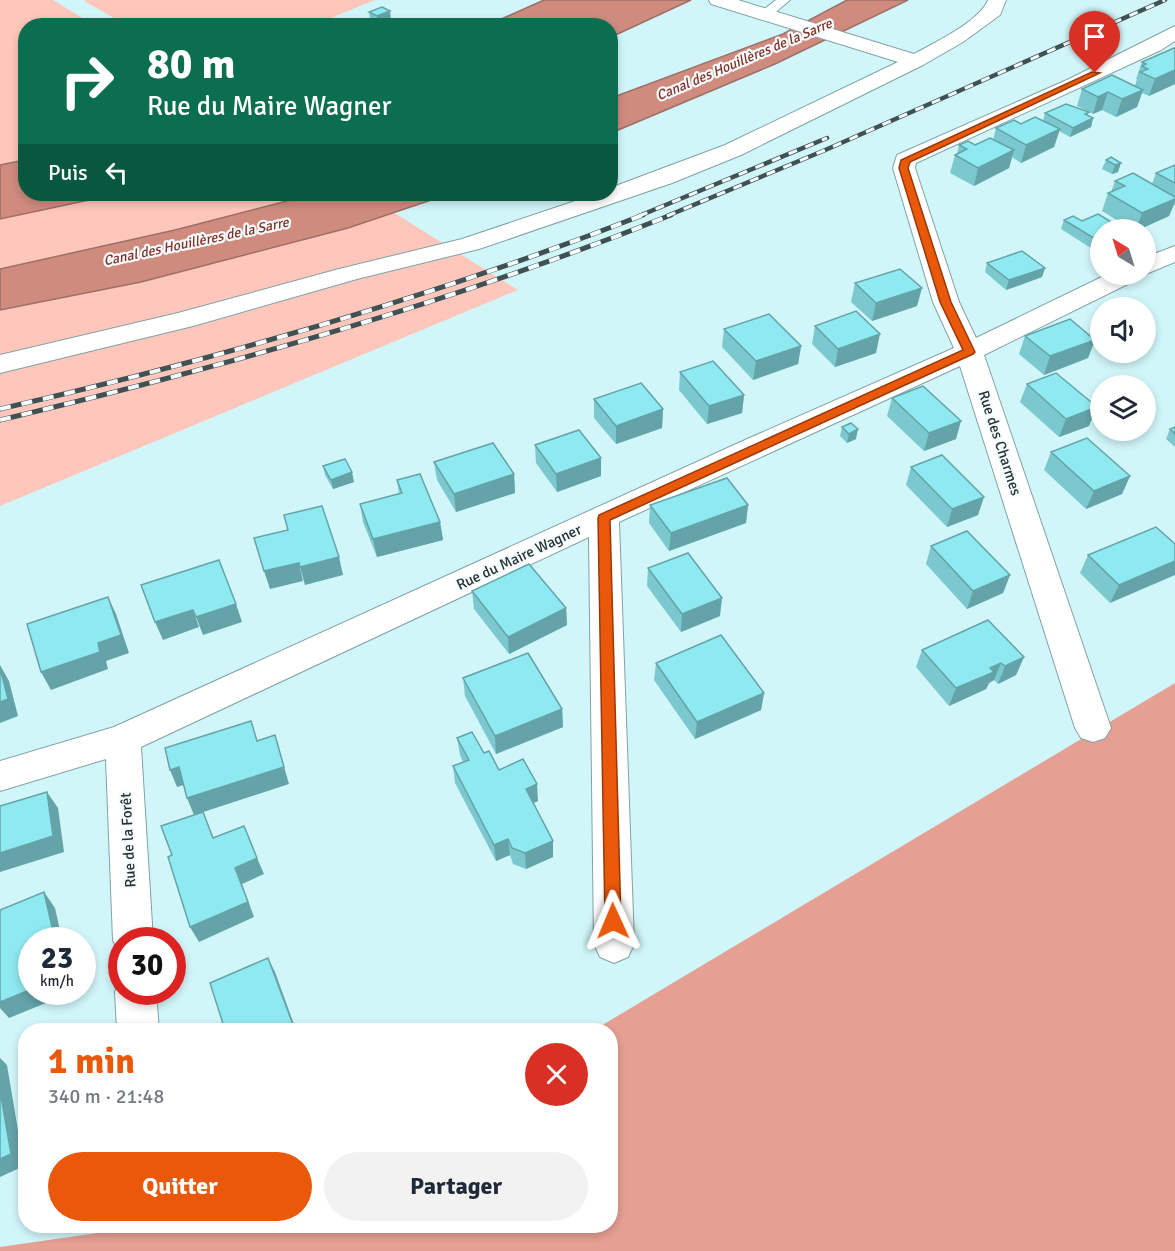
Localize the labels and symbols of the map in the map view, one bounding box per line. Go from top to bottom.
pin [1069,11,1120,73]
water label: Canal des Houillères de la Sarre [654,14,835,104]
water label: Canal des Houillères de la Sarre [102,213,291,269]
north arrow [1090,219,1156,285]
street label: Rue des Charmes [975,388,1026,498]
street label: Rue du Maire Wagner [454,520,585,594]
street label: Rue de la Forêt [117,792,139,888]
position arrow [581,889,645,953]
speed limit sign: 30 [108,927,186,1005]

